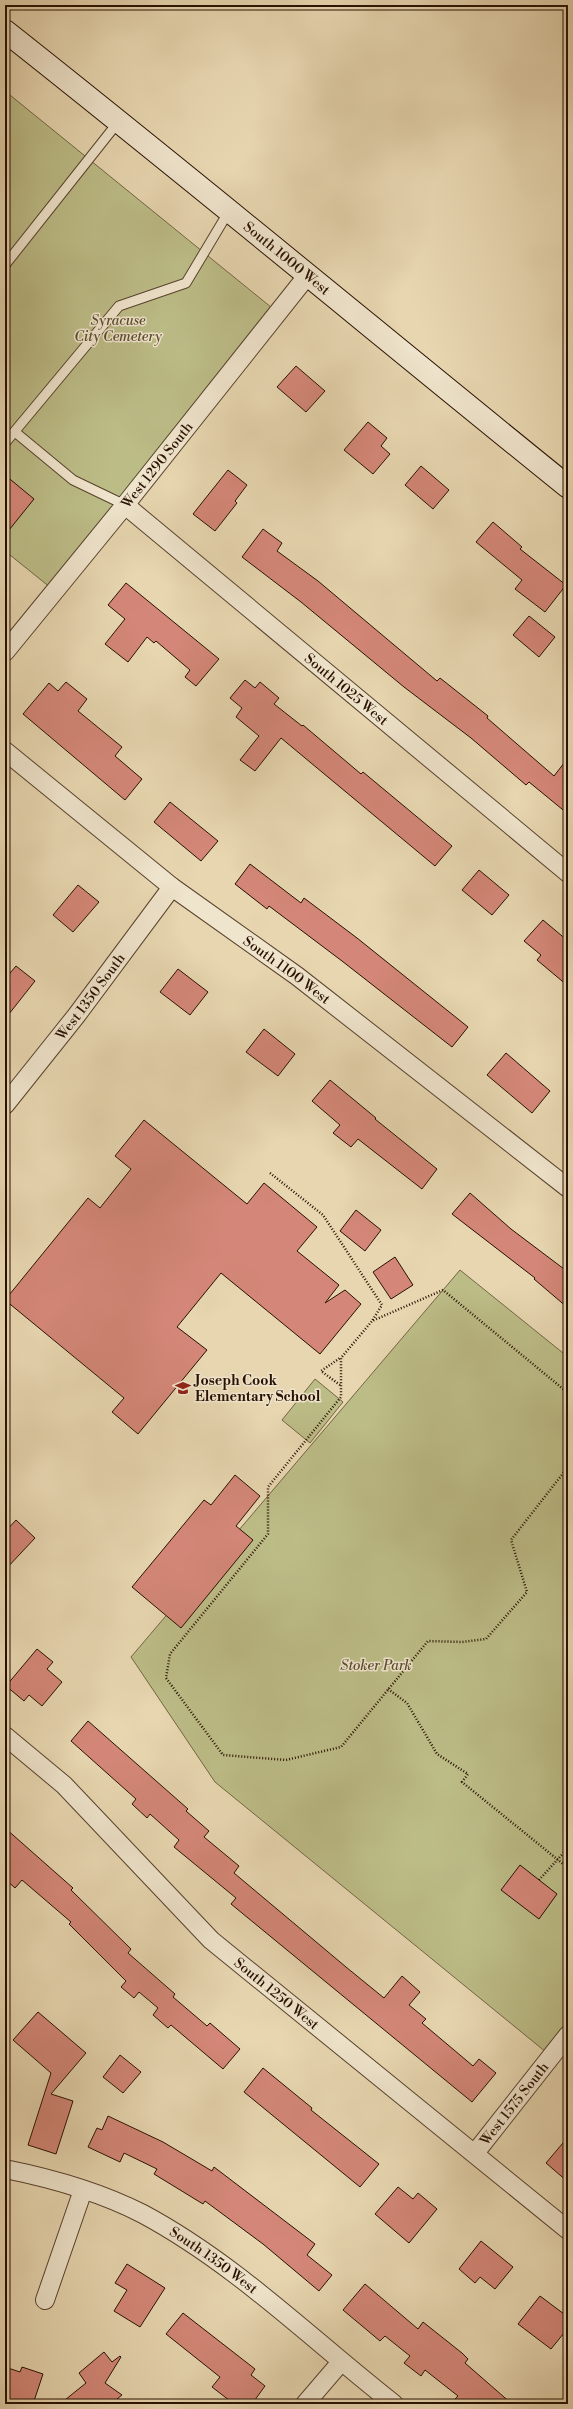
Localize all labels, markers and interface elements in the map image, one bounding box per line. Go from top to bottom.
street label: South 1000 West [239,218,333,300]
park label: Syracuse City Cemetery [74,312,162,346]
street label: West 1290 South [117,418,198,513]
street label: South 1025 West [300,650,392,730]
street label: South 1100 West [239,932,334,1009]
street label: West 1350 South [52,950,130,1045]
place label: Joseph Cook Elementary School [193,1372,321,1406]
school or university icon: Joseph Cook Elementary School [174,1379,192,1397]
park label: Stoker Park [340,1657,412,1675]
street label: South 1250 West [230,1954,322,2034]
street label: West 1575 South [476,2058,554,2150]
street label: South 1350 West [166,2223,261,2298]

